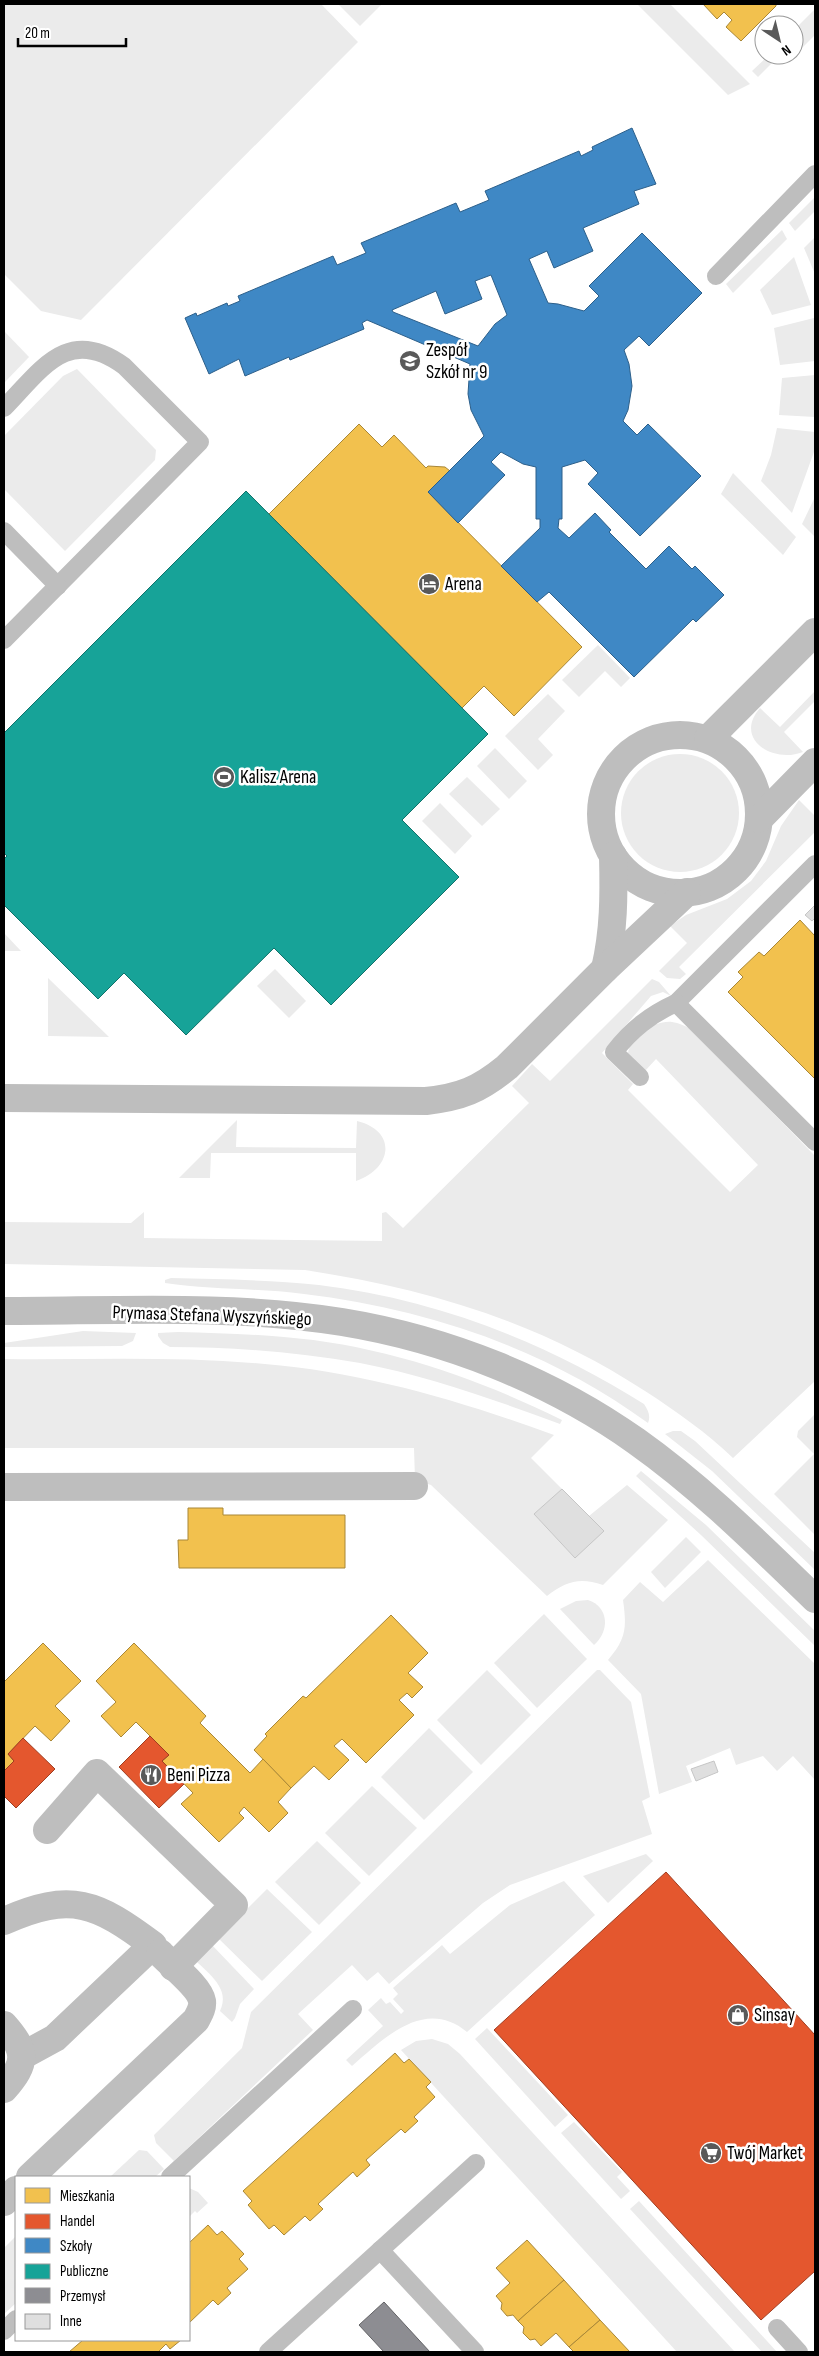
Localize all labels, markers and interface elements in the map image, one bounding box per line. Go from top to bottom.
scale bar [18,15,125,47]
north arrow [754,15,804,65]
text: 20 m [25,24,50,43]
text: N [778,41,794,59]
place label: Zespół Szkół nr 9 [426,339,487,384]
school or university icon: Zespół Szkół nr 9 [398,349,422,373]
hotel icon: Arena [417,572,441,596]
place label: Arena [444,573,482,596]
sports icon: Kalisz Arena [212,765,236,789]
place label: Kalisz Arena [240,766,316,789]
street label: Prymasa Stefana Wyszyńskiego [112,1301,312,1331]
restaurant icon: Beni Pizza [139,1763,163,1787]
place label: Beni Pizza [167,1764,230,1787]
shop icon: Sinsay [726,2003,750,2027]
place label: Sinsay [754,2004,796,2027]
supermarket icon: Twój Market [699,2141,723,2165]
place label: Twój Market [727,2142,803,2165]
legend [15,2176,190,2341]
text: Mieszkania [60,2187,115,2206]
text: Handel [60,2212,95,2231]
text: Szkoły [60,2237,93,2256]
text: Publiczne [60,2262,108,2281]
text: Przemysł [60,2287,106,2306]
text: Inne [60,2312,82,2331]

